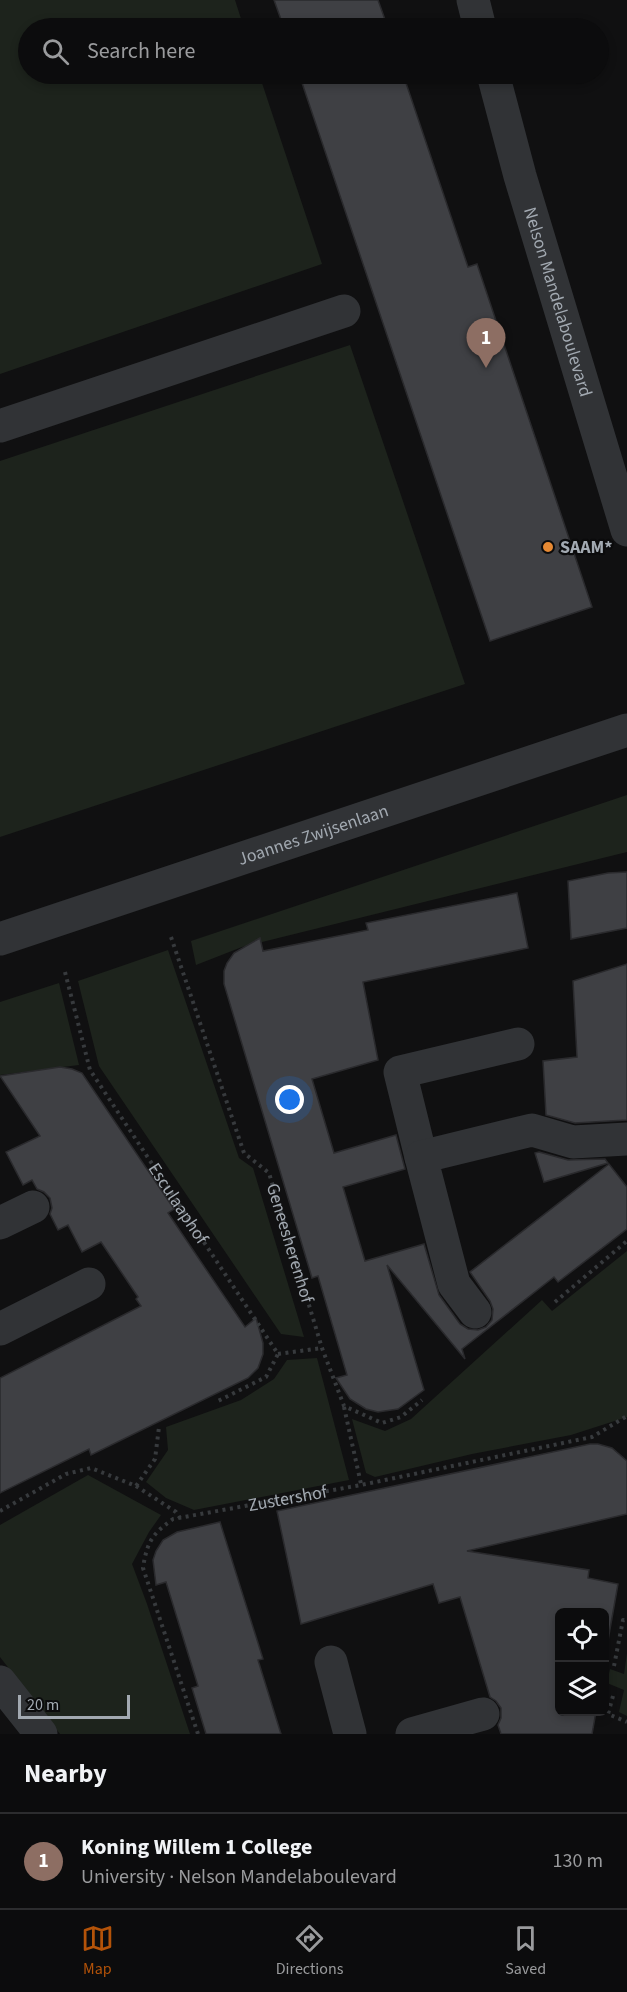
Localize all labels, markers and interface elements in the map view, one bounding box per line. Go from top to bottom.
search box [18,18,609,84]
icon: search [39,35,72,68]
text: Search here [87,35,195,67]
street label: Nelson Mandelaboulevard [518,204,599,400]
pin: 1 [466,318,506,368]
place label: SAAM* [560,535,613,560]
marker: SAAM* [541,540,555,554]
street label: Joannes Zwijsenlaan [235,798,392,871]
your location [275,1085,304,1114]
street label: Esculaaphof [142,1158,215,1249]
street label: Geneesherenhof [260,1180,320,1306]
street label: Zustershof [246,1479,330,1518]
map controls [555,1608,609,1716]
button: locate [555,1608,609,1662]
button: layers [555,1662,609,1716]
scale bar [18,1692,130,1720]
text: 20 m [27,1694,59,1716]
text: Nearby [24,1755,107,1792]
text: Koning Willem 1 College [81,1831,312,1863]
text: 1 [38,1847,49,1875]
text: 130 m [553,1847,603,1875]
text: University · Nelson Mandelaboulevard [81,1863,397,1891]
tab: Map [81,1922,114,1980]
tab: Directions [276,1922,343,1980]
tab: Saved [505,1922,546,1980]

